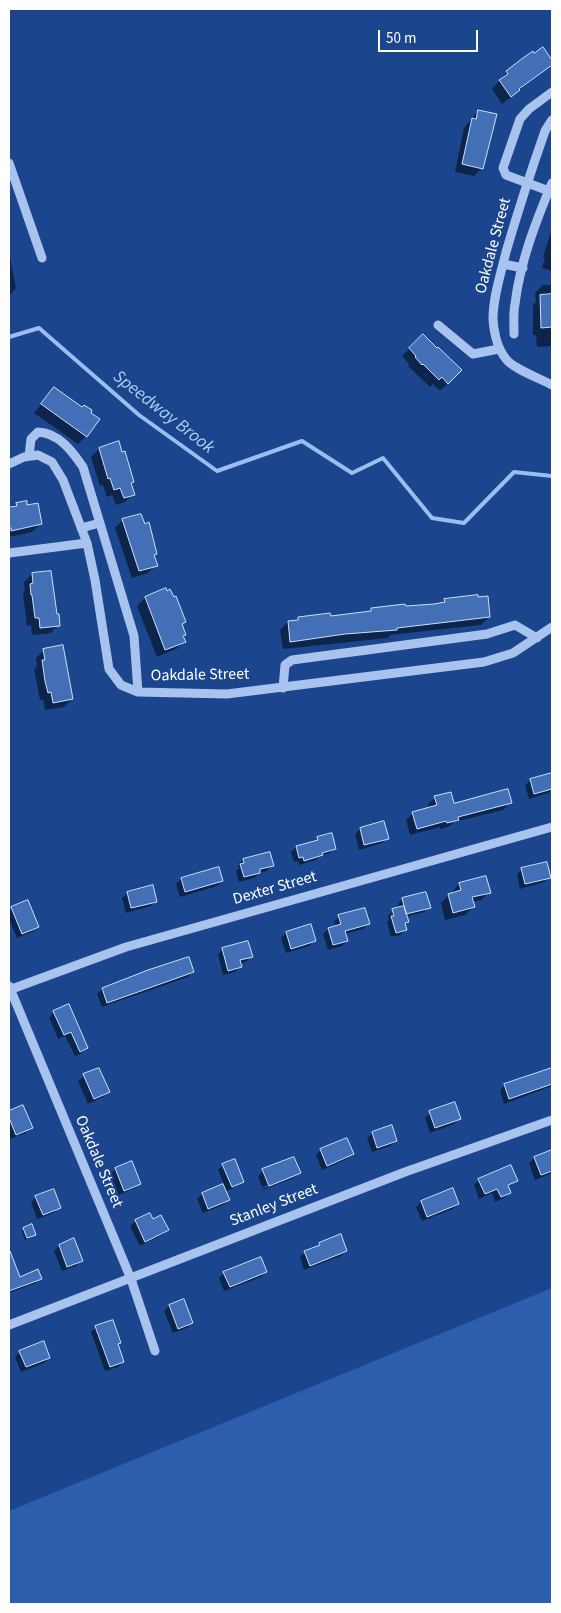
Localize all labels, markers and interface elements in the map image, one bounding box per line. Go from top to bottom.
scale bar [381,20,481,52]
text: 50 m [386,28,416,49]
street label: Oakdale Street [472,196,516,296]
water label: Speedway Brook [108,367,218,459]
street label: Oakdale Street [151,666,249,686]
street label: Dexter Street [231,868,319,910]
street label: Oakdale Street [70,1113,126,1211]
street label: Stanley Street [227,1180,321,1232]

